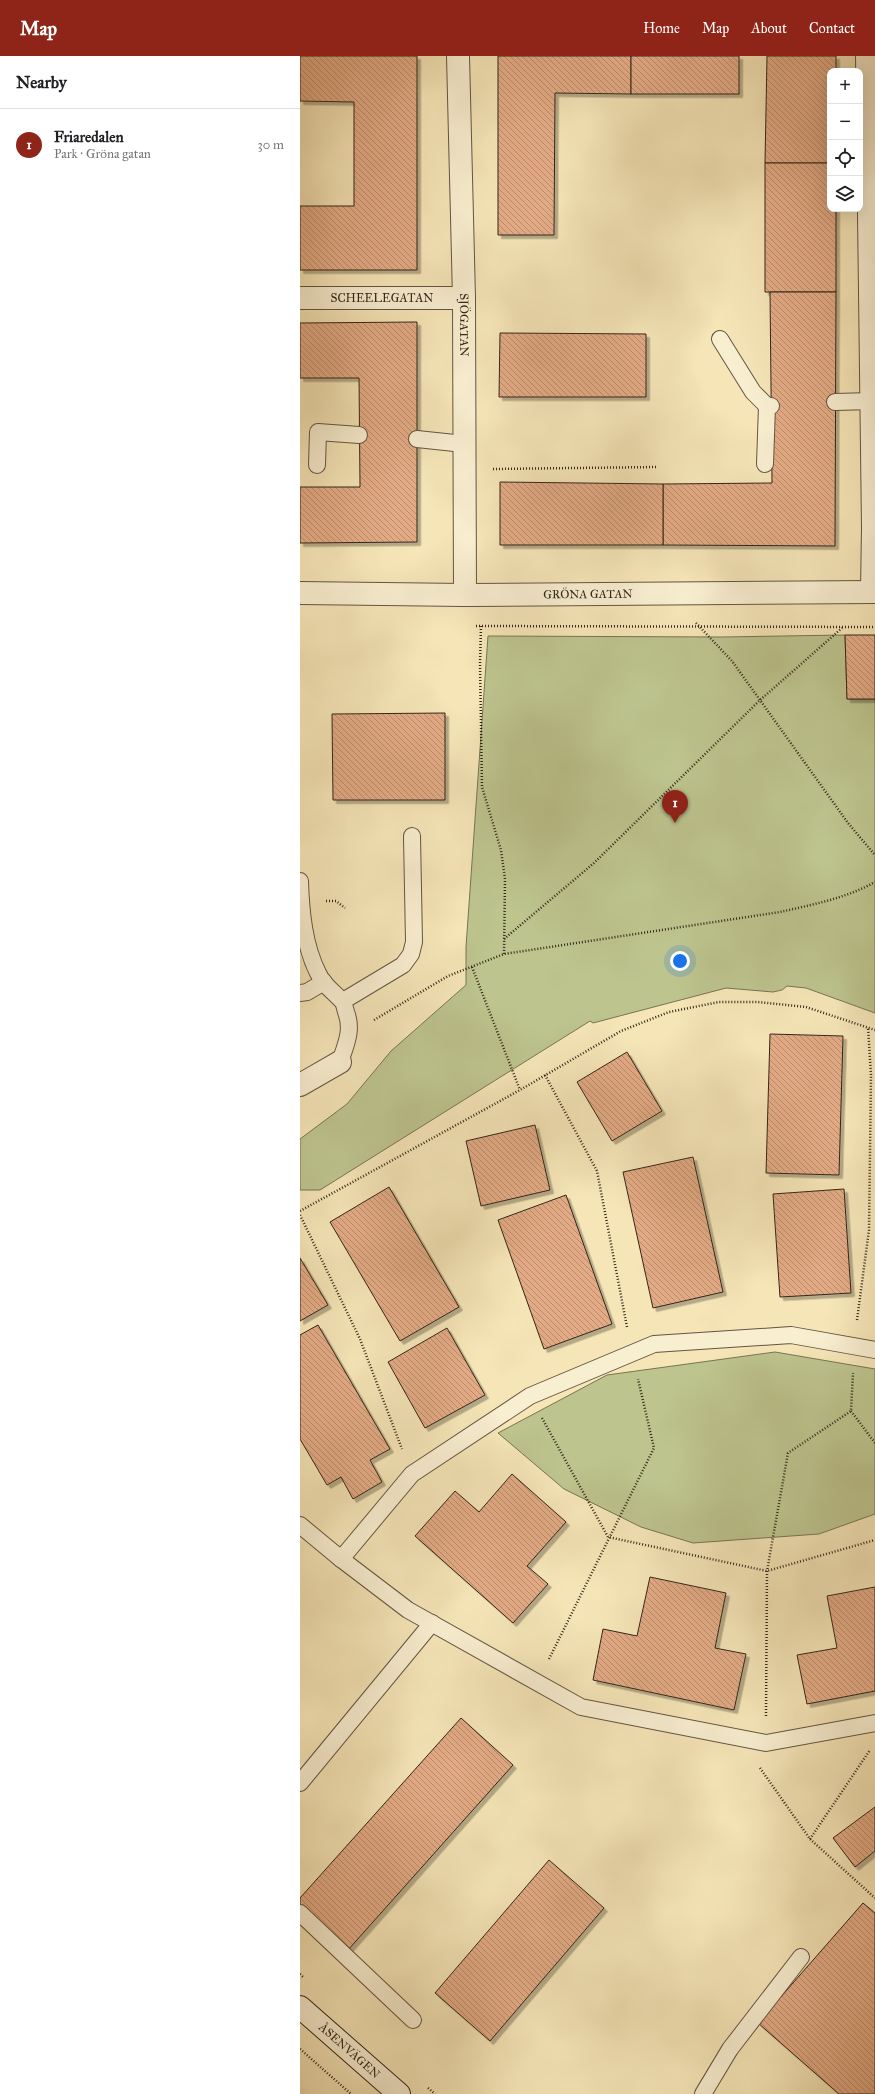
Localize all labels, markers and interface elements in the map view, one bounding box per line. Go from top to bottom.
text: Map [20,17,57,40]
text: Home [643,20,680,37]
text: Map [702,20,729,37]
text: About [751,20,787,37]
text: Contact [809,20,855,37]
map controls [827,68,863,212]
button: + [827,68,863,104]
text: Nearby [16,72,67,93]
button: − [827,104,863,140]
text: Friaredalen [54,128,124,146]
text: 1 [26,137,32,153]
text: 30 m [258,137,284,153]
button: locate [827,140,863,176]
text: Park · Gröna gatan [54,146,151,162]
button: layers [827,176,863,212]
street label: SCHEELEGATAN [330,291,434,305]
street label: SJÖGATAN [456,293,472,357]
street label: GRÖNA GATAN [543,586,633,601]
pin: 1 [662,790,688,823]
your location [670,951,690,971]
street label: ÅSENVÄGEN [315,2019,383,2081]

